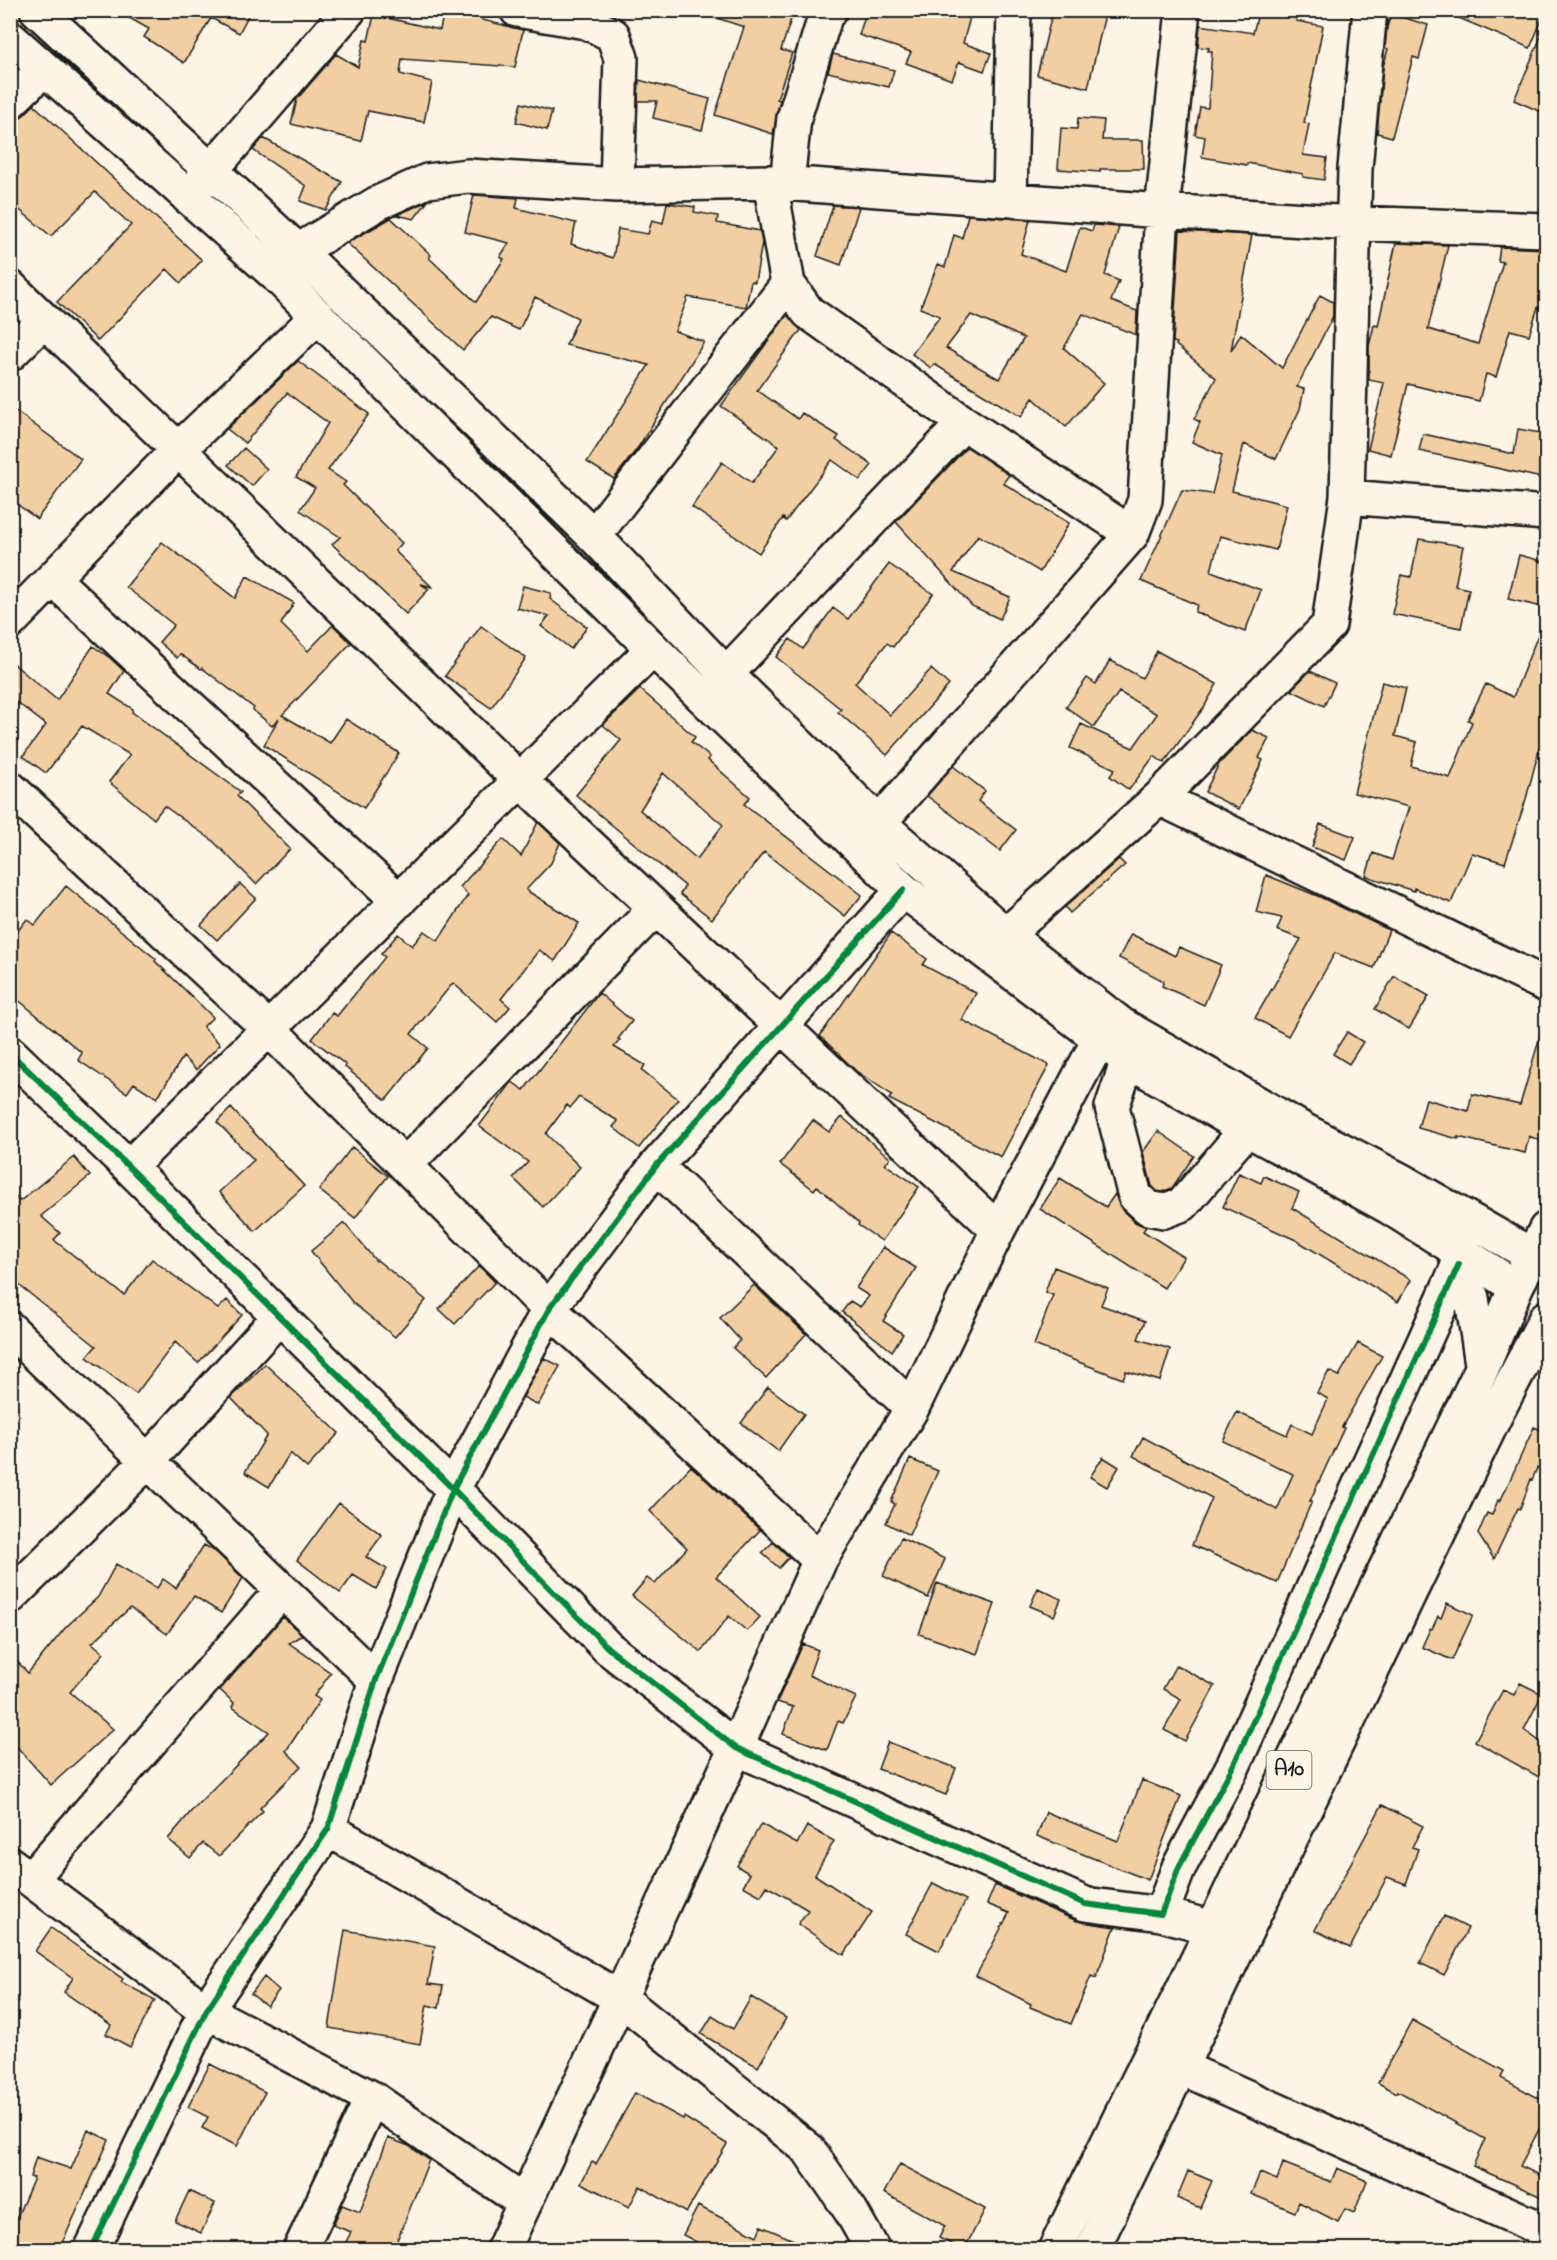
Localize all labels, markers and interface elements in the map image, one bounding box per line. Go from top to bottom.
road number: A10 [1266,1751,1312,1789]

